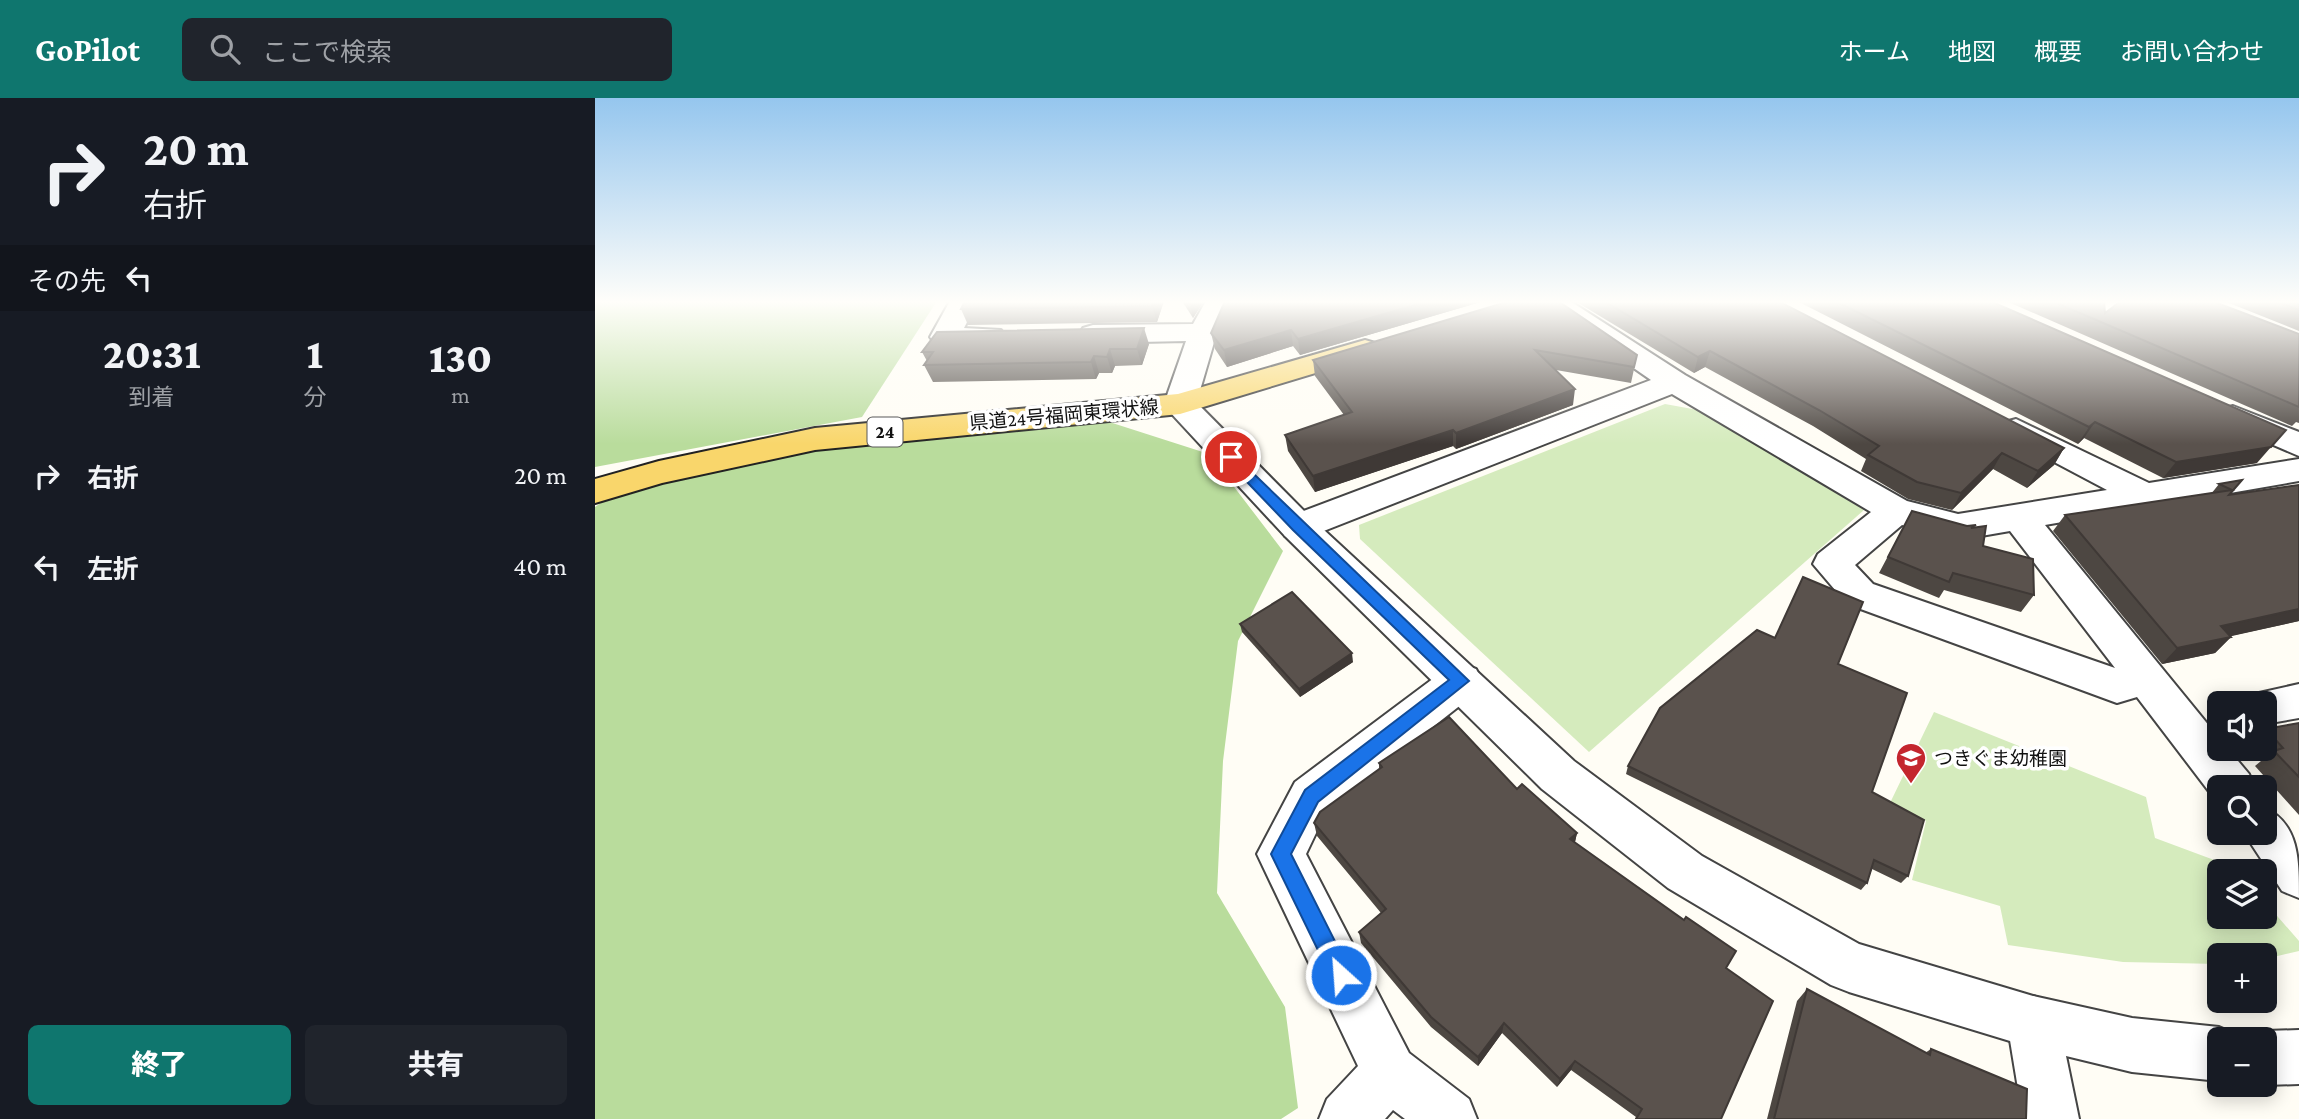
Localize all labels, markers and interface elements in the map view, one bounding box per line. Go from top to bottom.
search box [182,18,672,81]
icon: search [206,30,244,68]
text: GoPilot [35,31,140,68]
text: ここで検索 [262,38,392,67]
text: ホーム [1839,38,1910,65]
text: 地図 [1948,38,1996,65]
text: 概要 [2034,38,2082,65]
text: お問い合わせ [2120,38,2264,65]
text: 20 m [143,121,249,176]
icon: right [28,126,119,217]
text: 右折 [143,187,207,223]
icon: left [120,259,158,297]
text: その先 [28,267,106,296]
text: 20:31 [103,330,201,377]
text: 1 [307,330,323,377]
text: 130 [429,334,492,381]
text: m [451,382,470,408]
text: 到着 [129,384,175,410]
text: 分 [303,384,326,410]
street label: 県道24号福岡東環状線 [969,396,1159,434]
road number: 24 [867,418,903,446]
pin [1201,427,1261,487]
icon: arrive [1212,438,1250,476]
icon: right [28,457,66,495]
text: 20 m [514,461,567,490]
text: 右折 [87,464,139,493]
icon: left [28,548,66,586]
text: 40 m [513,552,567,581]
text: 左折 [87,555,139,584]
map controls [2207,691,2277,1097]
button: sound [2207,691,2277,761]
school or university icon: つきぐま幼稚園 [1894,741,1928,785]
place label: つきぐま幼稚園 [1934,748,2067,769]
button: search [2207,775,2277,845]
button: layers [2207,859,2277,929]
position arrow [1304,938,1378,1012]
button: + [2207,943,2277,1013]
button: 終了 [28,1025,291,1105]
button: 共有 [305,1025,567,1105]
button: − [2207,1027,2277,1097]

